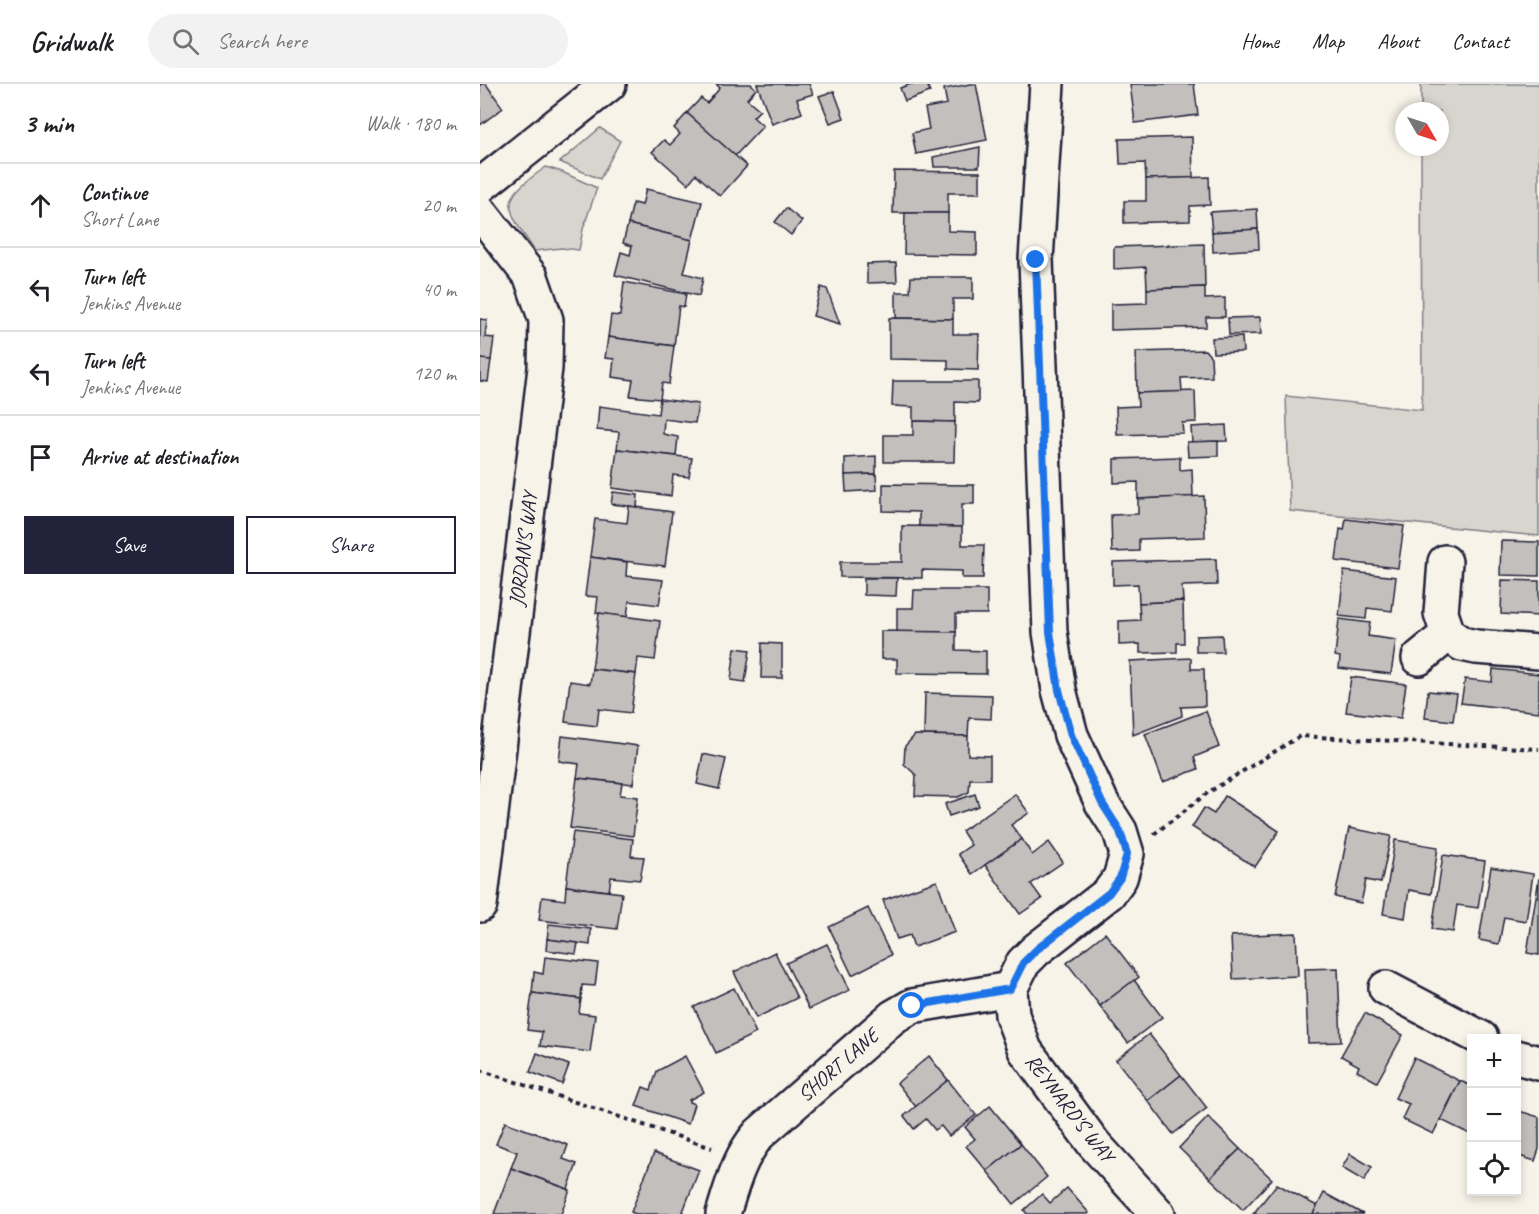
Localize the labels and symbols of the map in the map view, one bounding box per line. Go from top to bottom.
north arrow [1395,102,1449,156]
route end [1022,246,1048,272]
street label: JORDAN'S WAY [503,487,543,608]
route start [898,992,924,1018]
street label: SHORT LANE [792,1021,886,1107]
street label: REYNARD'S WAY [1020,1049,1122,1170]

